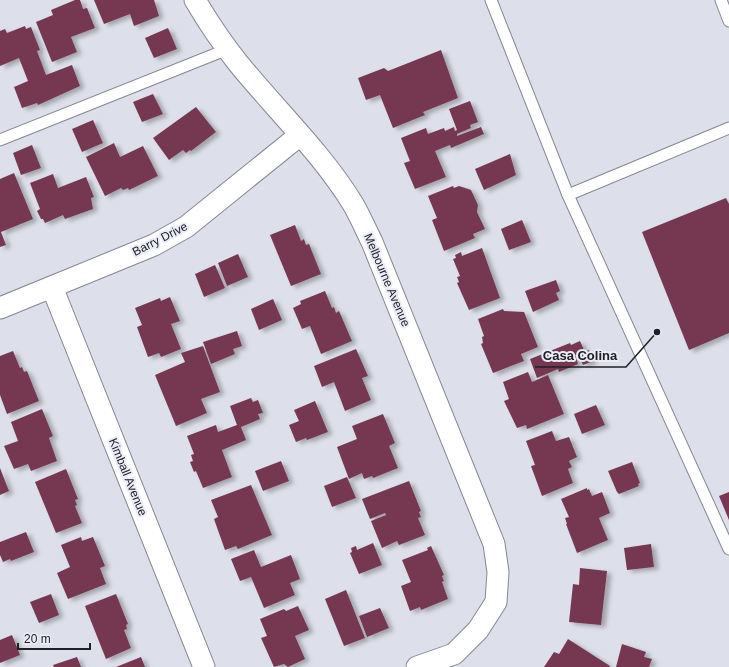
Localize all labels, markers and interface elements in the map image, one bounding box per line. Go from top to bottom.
street label: Barry Drive [130,219,190,259]
street label: Melbourne Avenue [361,231,413,329]
callout: Casa Colina [535,342,626,367]
text: Casa Colina [543,348,618,363]
street label: Kimball Avenue [106,436,150,518]
scale bar [18,625,90,651]
text: 20 m [24,632,51,646]

